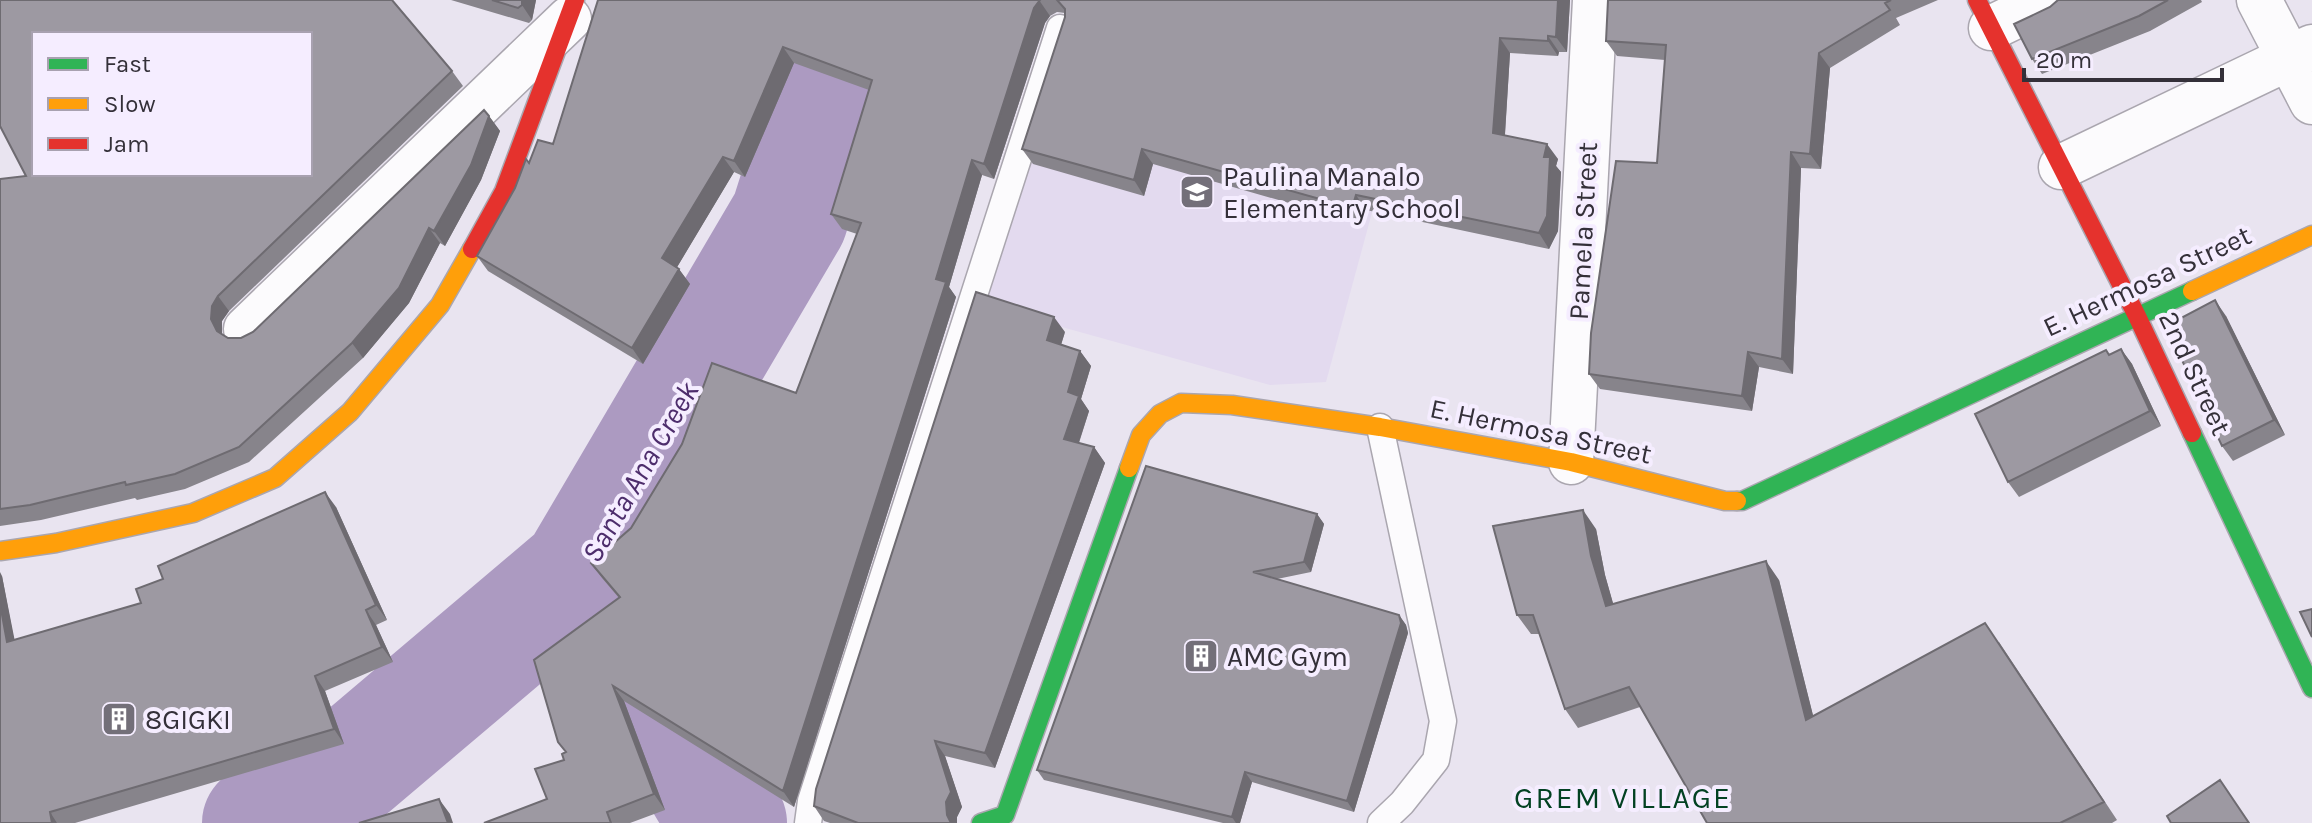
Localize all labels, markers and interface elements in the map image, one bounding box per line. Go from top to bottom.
legend [32,32,312,176]
scale bar [2024,32,2222,82]
text: 20 m [2036,46,2092,74]
text: Fast [104,50,151,78]
text: Slow [104,90,156,118]
text: Jam [104,130,149,158]
street label: Pamela Street [1562,141,1604,321]
place label: Paulina Manalo Elementary School [1223,160,1461,225]
school or university icon: Paulina Manalo Elementary School [1178,173,1216,211]
street label: E. Hermosa Street [2038,218,2256,344]
street label: 2nd Street [2152,306,2238,440]
water label: Santa Ana Creek [574,375,707,569]
street label: E. Hermosa Street [1427,391,1655,471]
building icon: AMC Gym [1182,637,1220,675]
place label: AMC Gym [1227,640,1348,673]
building icon: 8GIGKI [100,700,138,738]
place label: 8GIGKI [145,703,231,736]
district label: GREM VILLAGE [1514,780,1732,816]

